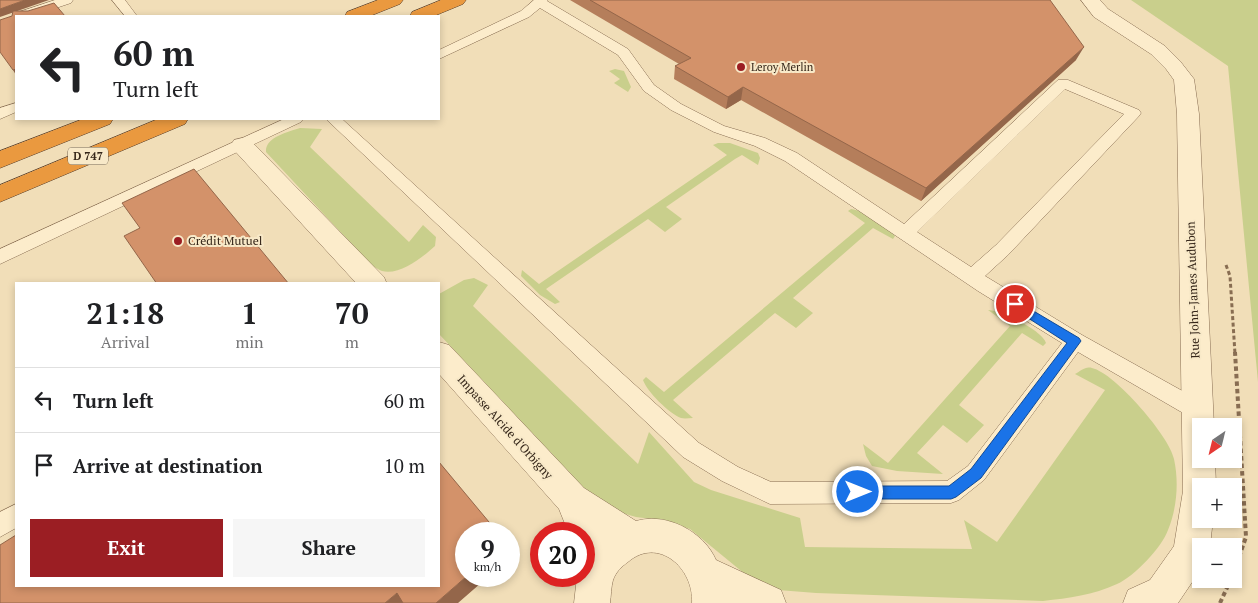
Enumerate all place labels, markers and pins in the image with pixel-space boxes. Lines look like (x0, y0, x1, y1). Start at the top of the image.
place label: Leroy Merlin (751, 60, 814, 74)
marker: Leroy Merlin (735, 61, 747, 73)
place label: Crédit Mutuel (188, 233, 263, 248)
marker: Crédit Mutuel (172, 235, 184, 247)
pin (994, 283, 1036, 325)

